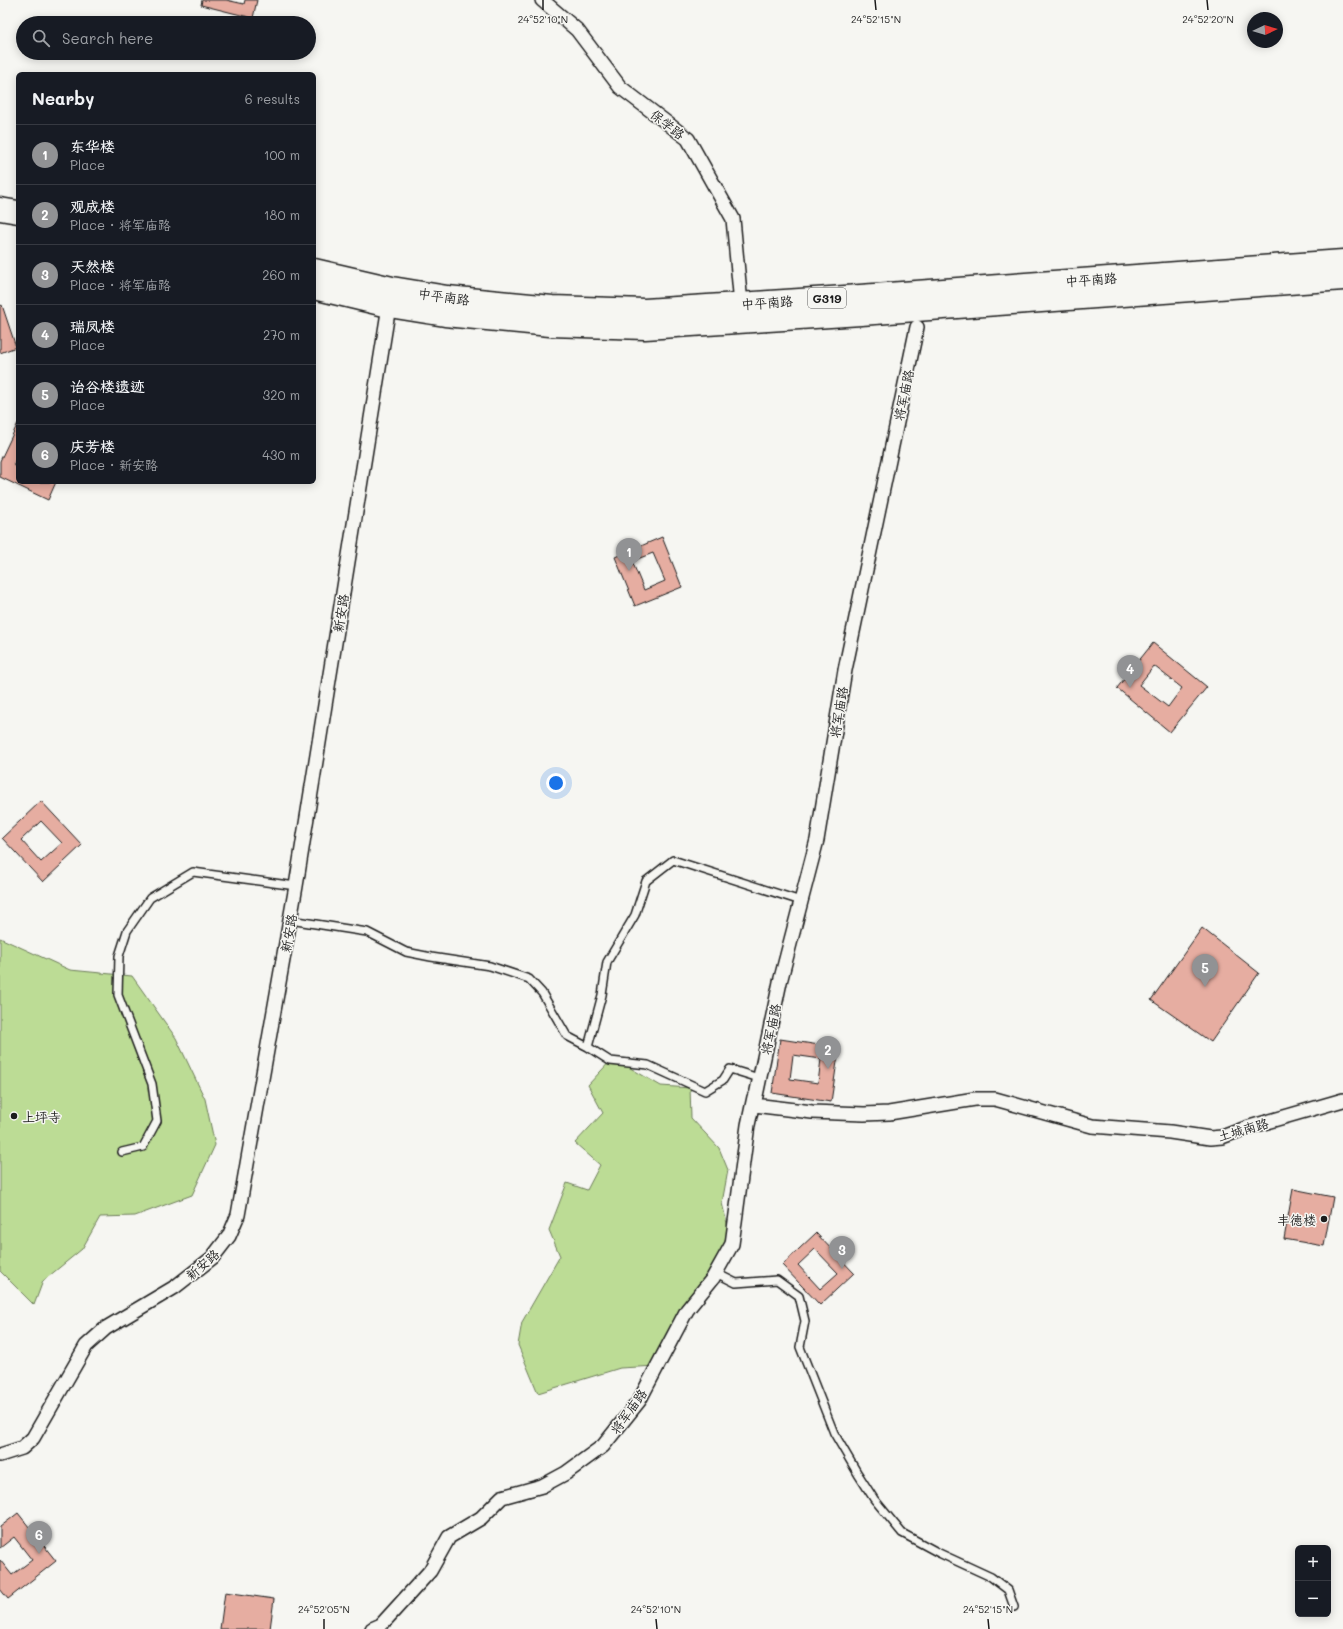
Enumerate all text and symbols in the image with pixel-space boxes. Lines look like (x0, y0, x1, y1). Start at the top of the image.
text: 24°52'10"N (518, 12, 568, 26)
text: 24°52'15"N (851, 12, 901, 26)
text: 24°52'20"N (1182, 12, 1234, 26)
north arrow (1247, 12, 1283, 48)
search box (16, 16, 316, 60)
icon: search (30, 27, 52, 49)
text: Search here (62, 28, 153, 48)
text: Nearby (32, 87, 94, 109)
text: 6 results (245, 90, 300, 107)
street label: 保学路 (647, 105, 689, 143)
text: 东华楼 (70, 136, 115, 156)
text: 1 (42, 146, 48, 163)
text: 100 m (264, 146, 300, 163)
text: Place (70, 156, 105, 173)
text: 观成楼 (70, 196, 115, 216)
text: 2 (41, 206, 49, 223)
text: 180 m (264, 206, 300, 223)
text: Place · 将军庙路 (70, 216, 171, 233)
text: 天然楼 (70, 256, 115, 276)
text: 3 (41, 266, 49, 283)
text: 260 m (262, 266, 300, 283)
street label: 中平南路 (1064, 269, 1118, 289)
text: Place · 将军庙路 (70, 276, 171, 293)
street label: 中平南路 (417, 284, 471, 308)
road number: G319 (808, 288, 846, 308)
street label: 中平南路 (740, 292, 794, 312)
text: 瑞凤楼 (70, 316, 115, 336)
text: 4 (41, 326, 49, 343)
text: 270 m (263, 326, 300, 343)
text: Place (70, 336, 105, 353)
street label: 将军庙路 (889, 368, 917, 422)
text: 诒谷楼遗迹 (70, 376, 145, 396)
text: 5 (41, 386, 49, 403)
text: 320 m (263, 386, 300, 403)
text: Place (70, 396, 105, 413)
text: 庆芳楼 (70, 436, 115, 456)
text: 6 (41, 446, 49, 463)
text: 430 m (262, 446, 300, 463)
text: Place · 新安路 (70, 456, 158, 473)
pin: 1 (616, 538, 642, 571)
street label: 新安路 (329, 592, 351, 634)
pin: 4 (1117, 655, 1143, 688)
street label: 将军庙路 (826, 685, 850, 739)
your location (546, 773, 566, 793)
street label: 新安路 (276, 912, 300, 954)
pin: 5 (1192, 954, 1218, 987)
street label: 将军庙路 (756, 1002, 784, 1056)
pin: 2 (815, 1036, 841, 1069)
place label: 上坪寺 (22, 1108, 61, 1125)
marker: 上坪寺 (9, 1111, 19, 1121)
street label: 土城南路 (1216, 1114, 1270, 1144)
place label: 丰德楼 (1277, 1211, 1316, 1228)
marker: 丰德楼 (1319, 1214, 1329, 1224)
pin: 3 (829, 1236, 855, 1269)
street label: 新安路 (182, 1245, 222, 1283)
street label: 将军庙路 (606, 1385, 650, 1437)
pin: 6 (26, 1521, 52, 1554)
map controls (1295, 1545, 1331, 1617)
button: + (1295, 1545, 1331, 1581)
button: − (1295, 1581, 1331, 1617)
text: 24°52'05"N (298, 1602, 350, 1616)
text: 24°52'10"N (631, 1602, 681, 1616)
text: 24°52'15"N (963, 1602, 1013, 1616)

